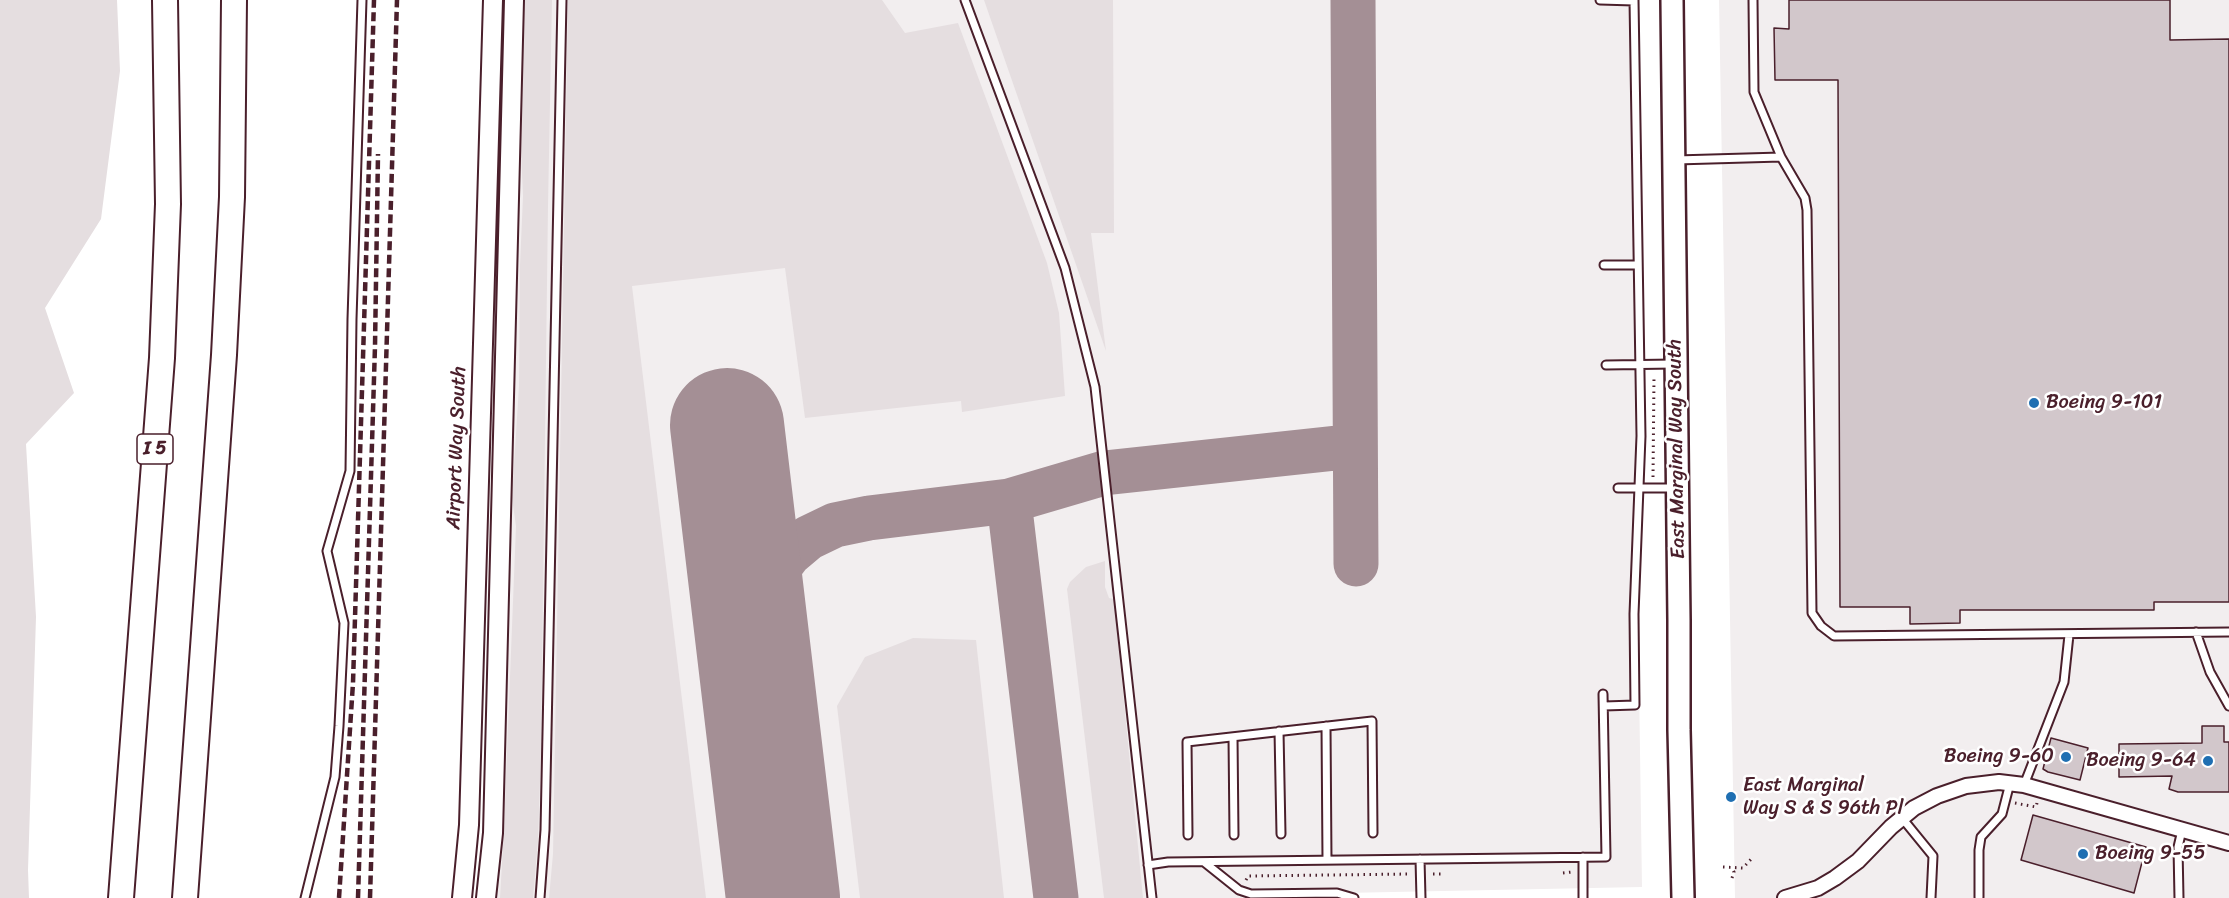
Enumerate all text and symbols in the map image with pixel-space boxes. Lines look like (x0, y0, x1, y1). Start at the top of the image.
street label: East Marginal Way South (1663, 339, 1691, 559)
street label: Airport Way South (442, 366, 472, 530)
place label: Boeing 9-101 (2046, 391, 2162, 415)
marker: Boeing 9-101 (2027, 396, 2041, 410)
road number: I 5 (137, 434, 173, 464)
place label: Boeing 9-60 (1944, 745, 2054, 769)
place label: Boeing 9-64 (2086, 749, 2196, 773)
marker: Boeing 9-60 (2059, 750, 2073, 764)
marker: Boeing 9-64 (2201, 754, 2215, 768)
place label: East Marginal Way S & S 96th Pl (1743, 774, 1903, 821)
marker: East Marginal Way S & S 96th Pl (1724, 790, 1738, 804)
place label: Boeing 9-55 (2095, 842, 2206, 866)
marker: Boeing 9-55 (2076, 847, 2090, 861)

